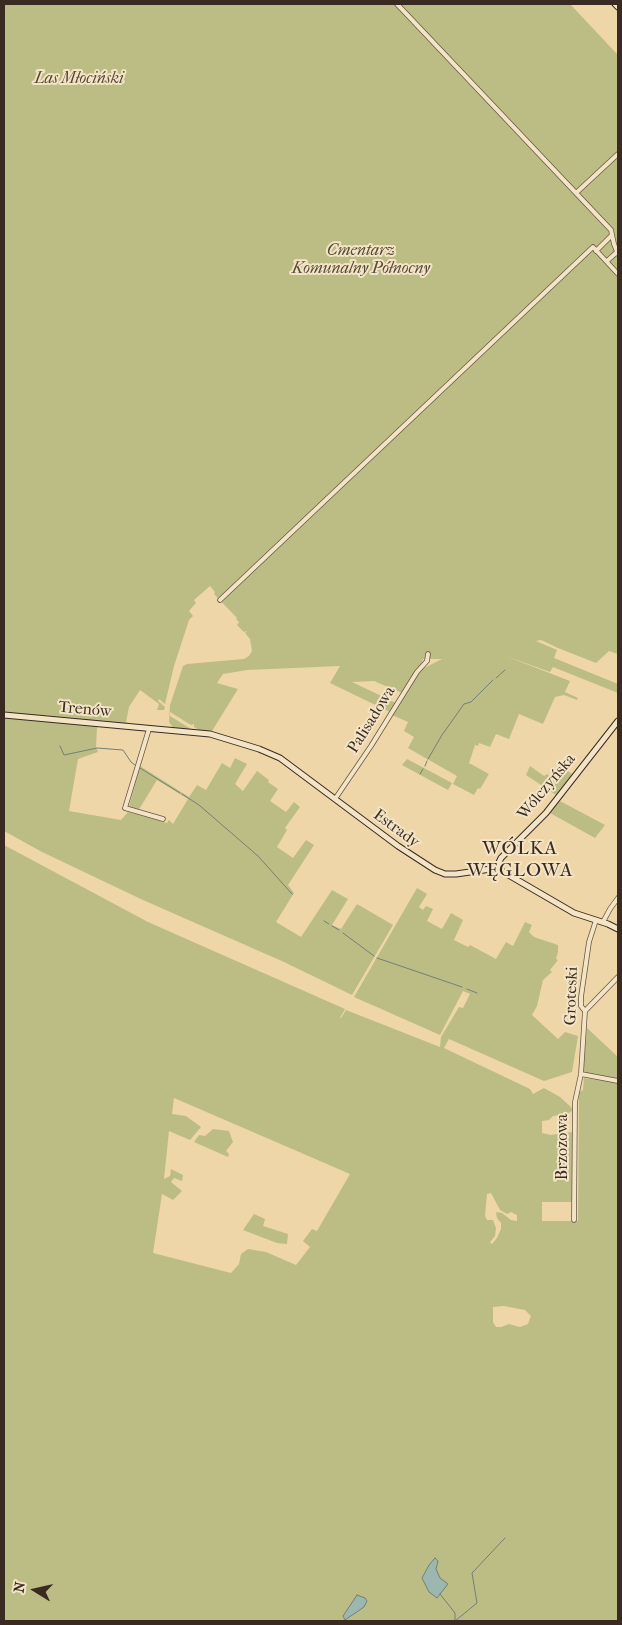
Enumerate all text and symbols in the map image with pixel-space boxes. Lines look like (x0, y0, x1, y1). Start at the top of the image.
park label: Las Młociński (34, 69, 124, 89)
park label: Cmentarz Komunalny Północny (292, 241, 430, 279)
street label: Palisadowa (344, 683, 400, 757)
street label: Trenów (58, 698, 112, 722)
street label: Wólczyńska (514, 750, 580, 824)
street label: Estrady (369, 806, 423, 852)
district label: WÓLKA WĘGLOWA (466, 838, 574, 882)
street label: Groteski (561, 966, 583, 1026)
street label: Brzozowa (553, 1114, 573, 1180)
north arrow (10, 1565, 60, 1615)
text: N (10, 1581, 29, 1594)

